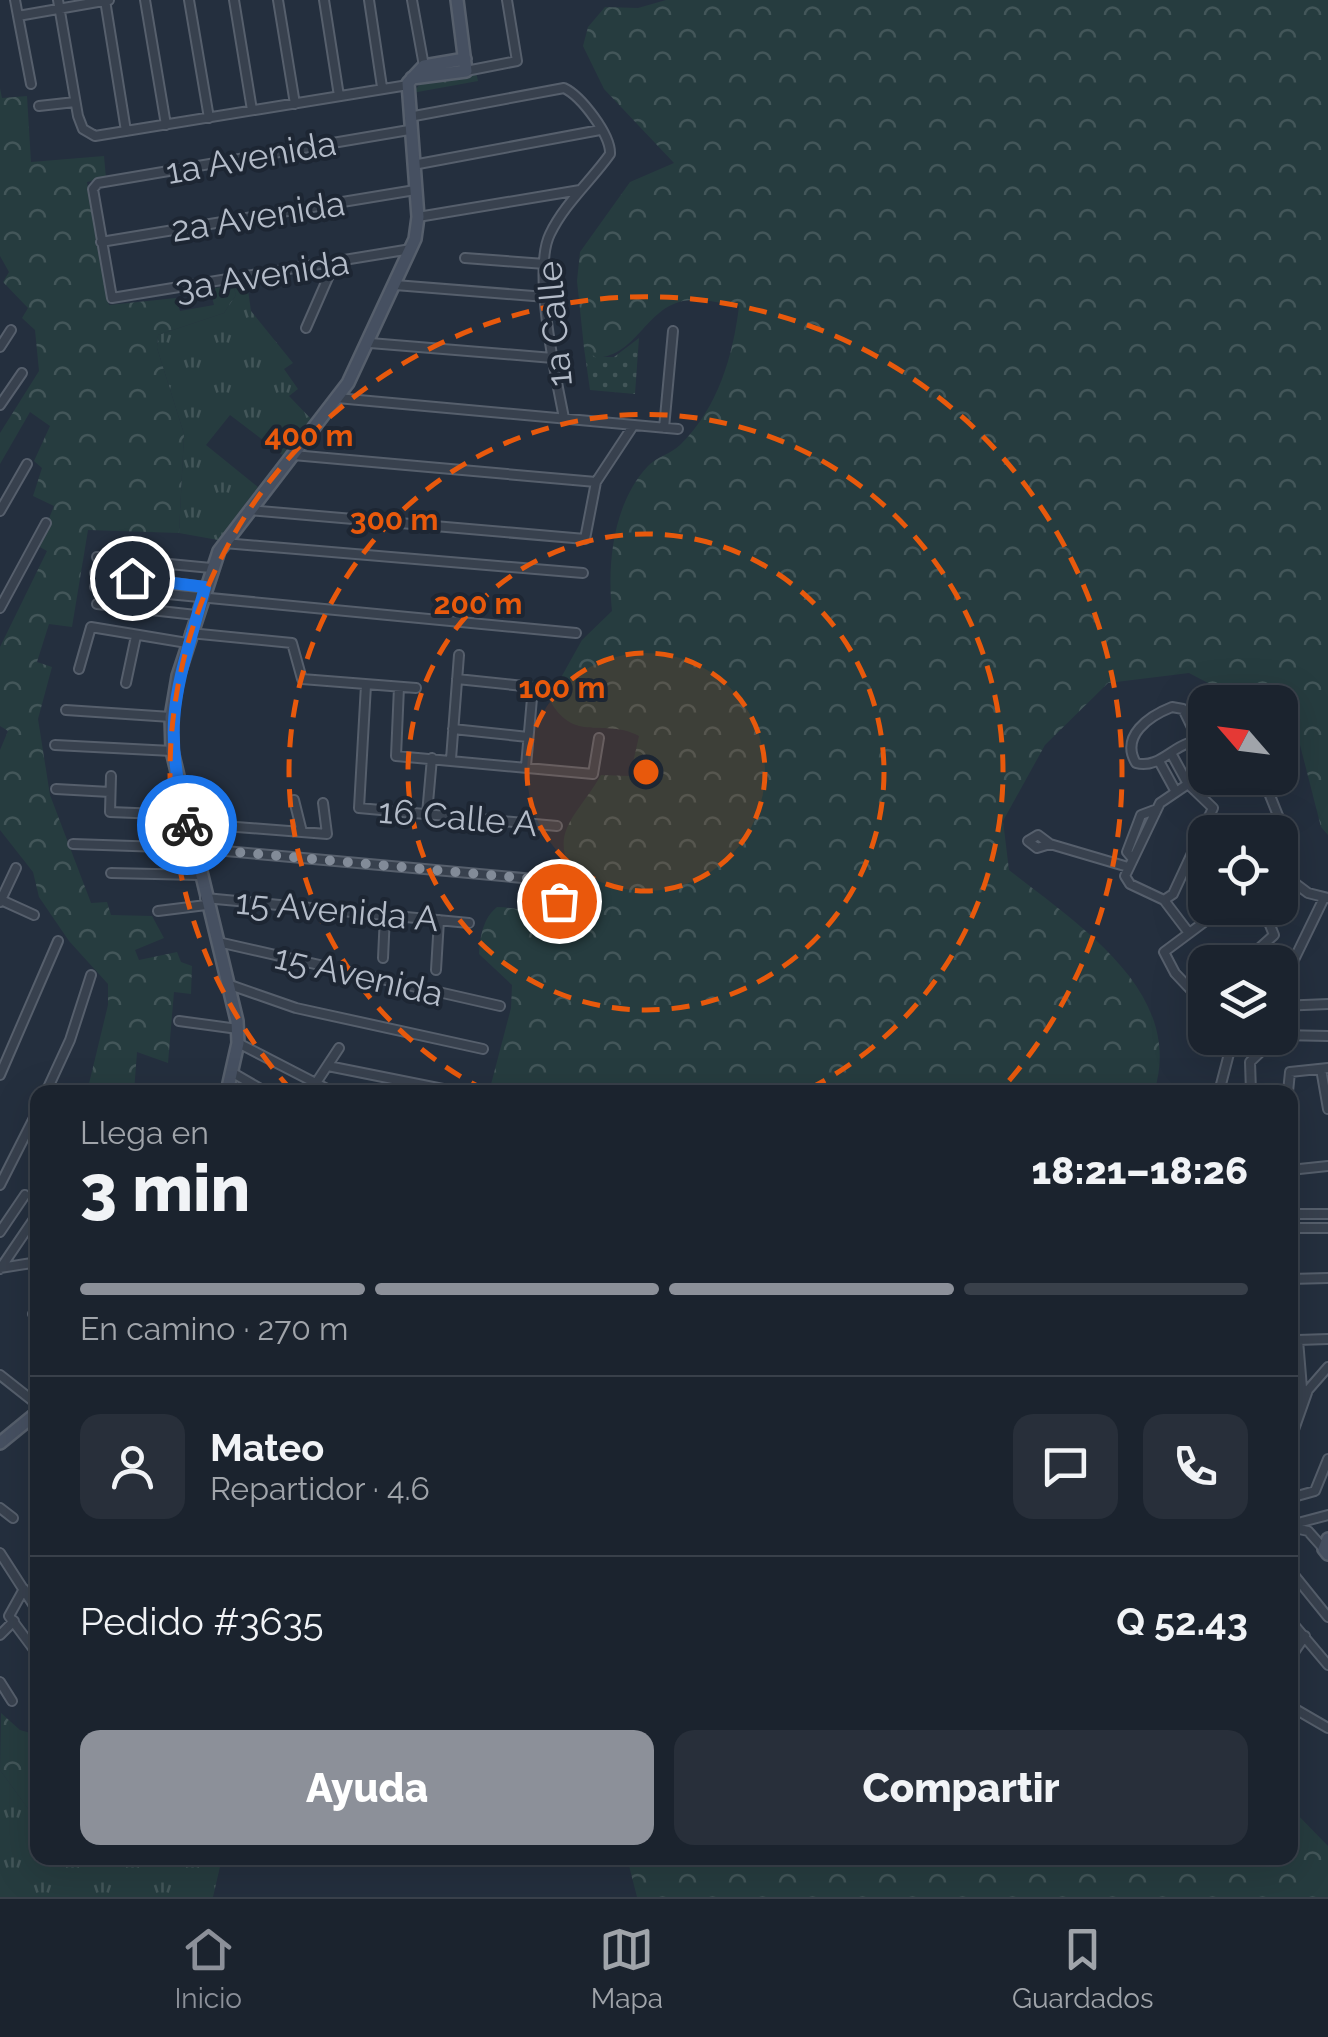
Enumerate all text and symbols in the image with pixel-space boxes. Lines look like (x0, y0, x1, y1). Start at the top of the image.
street label: 1a Avenida (163, 122, 339, 192)
street label: 2a Avenida (168, 182, 348, 250)
street label: 3a Avenida (172, 241, 352, 309)
street label: 1a Calle (528, 260, 580, 388)
text: 400 m (264, 418, 354, 453)
text: 300 m (350, 502, 438, 537)
pin (90, 536, 175, 621)
icon: home (105, 551, 160, 606)
text: 200 m (434, 586, 522, 621)
text: 100 m (519, 670, 605, 705)
north arrow (1188, 685, 1298, 795)
map controls (1188, 685, 1298, 1055)
centre of rings (628, 754, 664, 790)
courier (137, 775, 237, 875)
street label: 16 Calle A (377, 790, 539, 844)
icon: bike (160, 798, 215, 853)
button: locate (1188, 815, 1298, 925)
pin (517, 859, 602, 944)
icon: bag (532, 874, 587, 929)
street label: 15 Avenida A (234, 881, 440, 939)
street label: 15 Avenida (271, 936, 447, 1014)
button: layers (1188, 945, 1298, 1055)
text: Llega en (80, 1114, 209, 1151)
text: 18:21–18:26 (1032, 1148, 1248, 1193)
text: 3 min (80, 1150, 250, 1226)
text: En camino · 270 m (80, 1310, 348, 1347)
button: person (80, 1414, 185, 1519)
button: chat (1013, 1414, 1118, 1519)
button: phone (1143, 1414, 1248, 1519)
text: Mateo (210, 1425, 324, 1470)
text: Repartidor · 4.6 (210, 1470, 430, 1507)
text: Pedido #3635 (80, 1599, 323, 1644)
text: Q 52.43 (1116, 1599, 1248, 1644)
button: Ayuda (80, 1730, 654, 1845)
button: Compartir (674, 1730, 1248, 1845)
tab: Inicio (174, 1922, 242, 2015)
tab: Mapa (591, 1922, 663, 2015)
tab: Guardados (1012, 1922, 1154, 2015)

